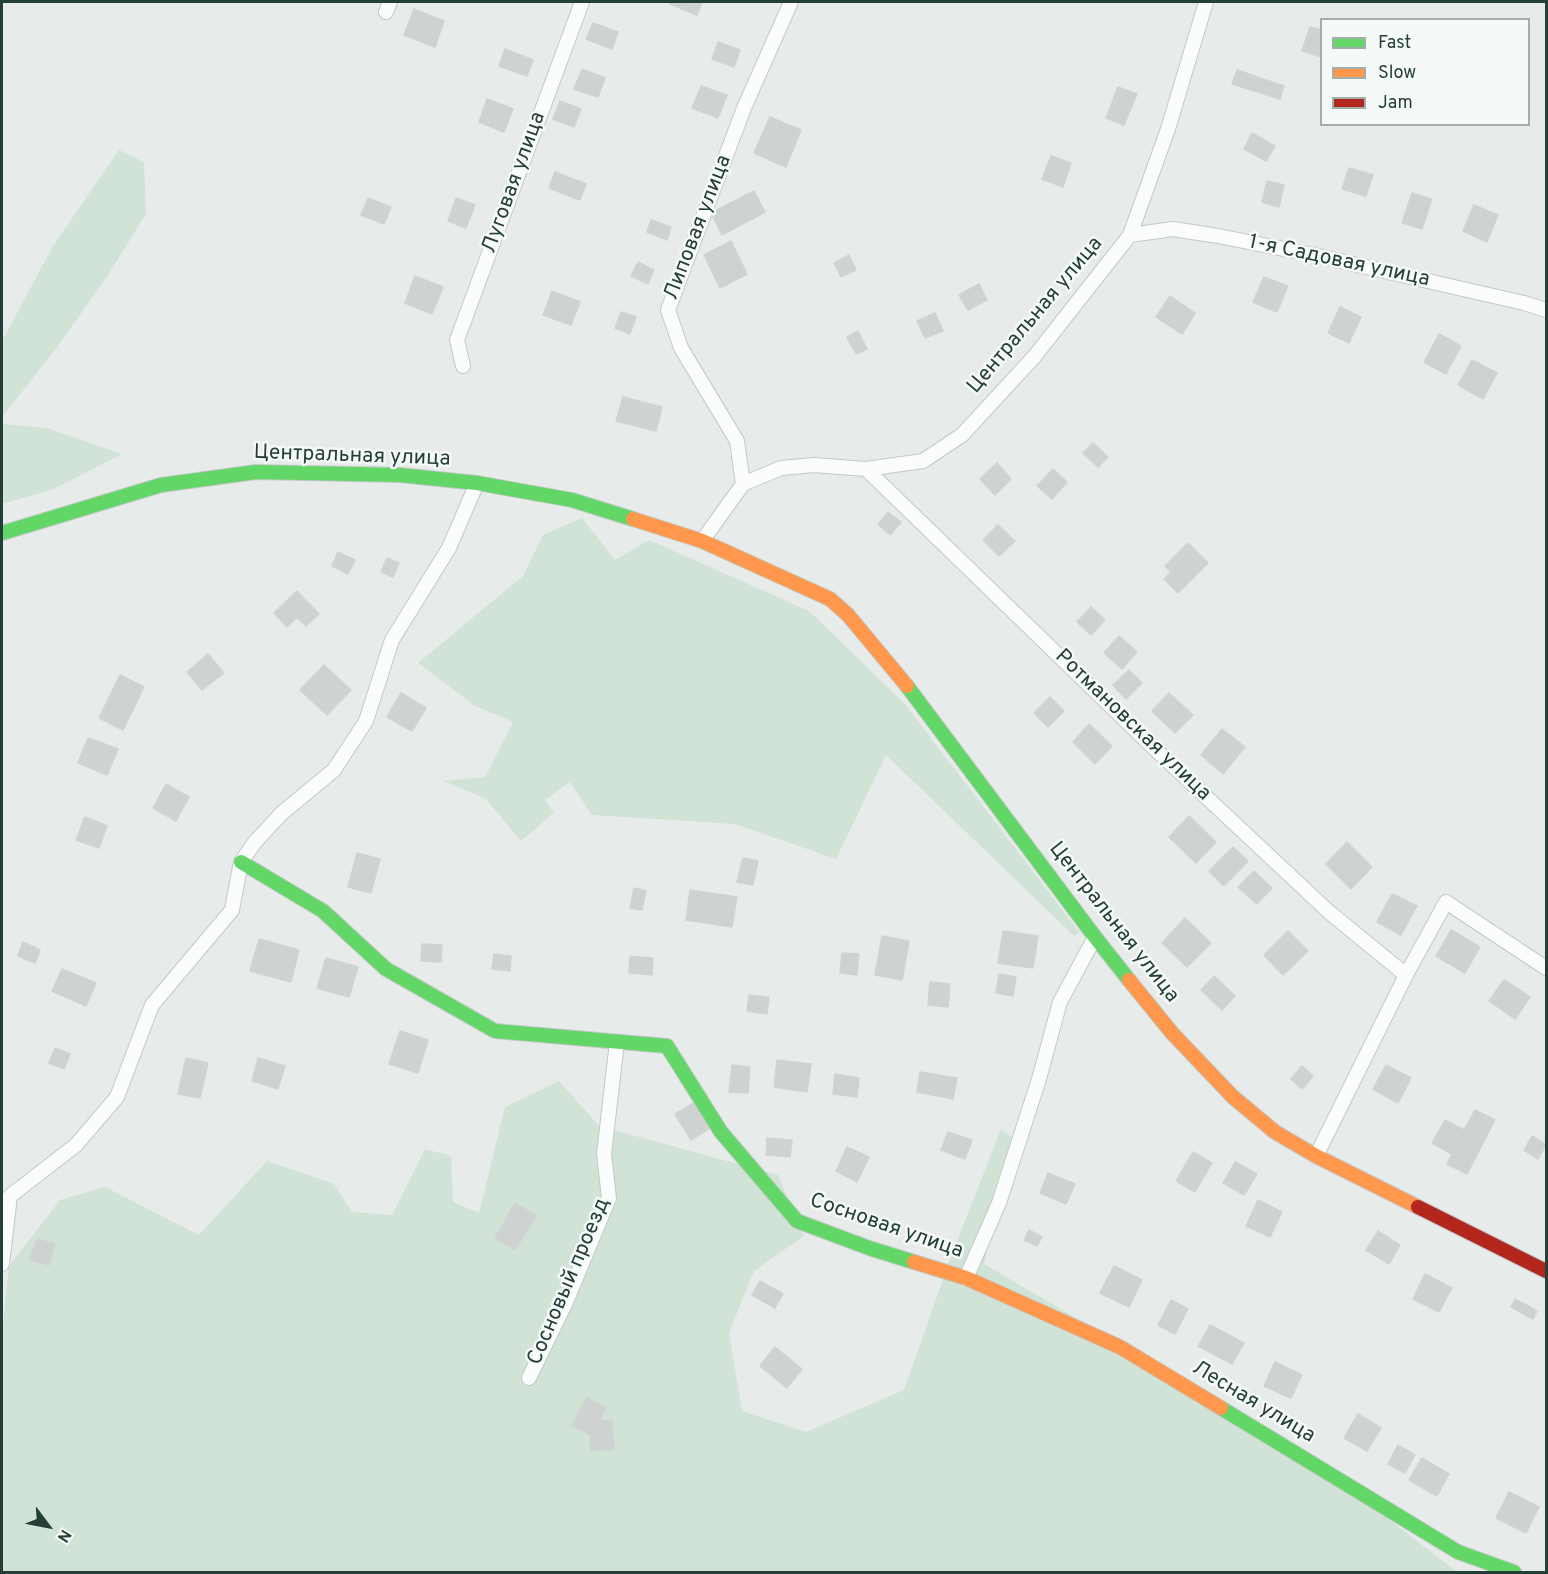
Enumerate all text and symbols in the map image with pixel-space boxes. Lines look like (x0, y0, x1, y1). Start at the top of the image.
legend (1320, 18, 1530, 126)
text: Fast (1378, 32, 1411, 55)
text: Slow (1378, 62, 1416, 85)
text: Jam (1378, 92, 1413, 115)
street label: Луговая улица (478, 109, 552, 257)
street label: Липовая улица (660, 152, 738, 304)
street label: 1-я Садовая улица (1246, 231, 1432, 293)
street label: Центральная улица (963, 232, 1109, 400)
street label: Центральная улица (253, 441, 451, 473)
street label: Ротмановская улица (1049, 645, 1215, 807)
street label: Центральная улица (1042, 838, 1184, 1008)
street label: Сосновая улица (806, 1189, 966, 1265)
street label: Сосновый проезд (523, 1195, 617, 1369)
street label: Лесная улица (1187, 1356, 1319, 1450)
north arrow (18, 1496, 78, 1556)
text: N (52, 1525, 75, 1546)

